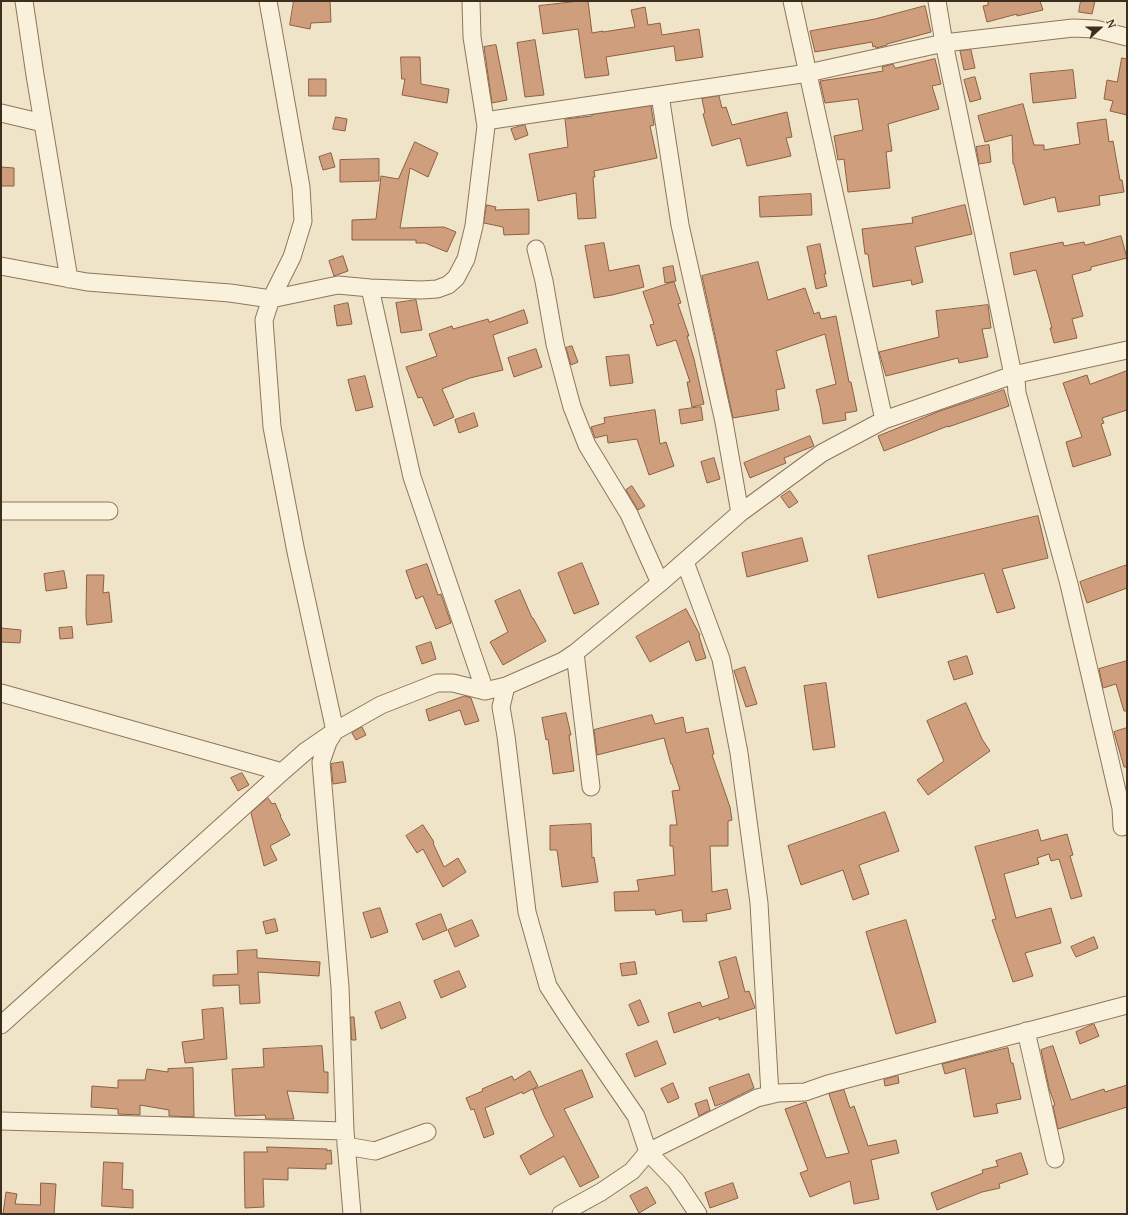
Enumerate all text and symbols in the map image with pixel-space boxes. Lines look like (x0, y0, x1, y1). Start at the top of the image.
north arrow (1080, 8, 1120, 48)
text: N (1103, 17, 1119, 30)

